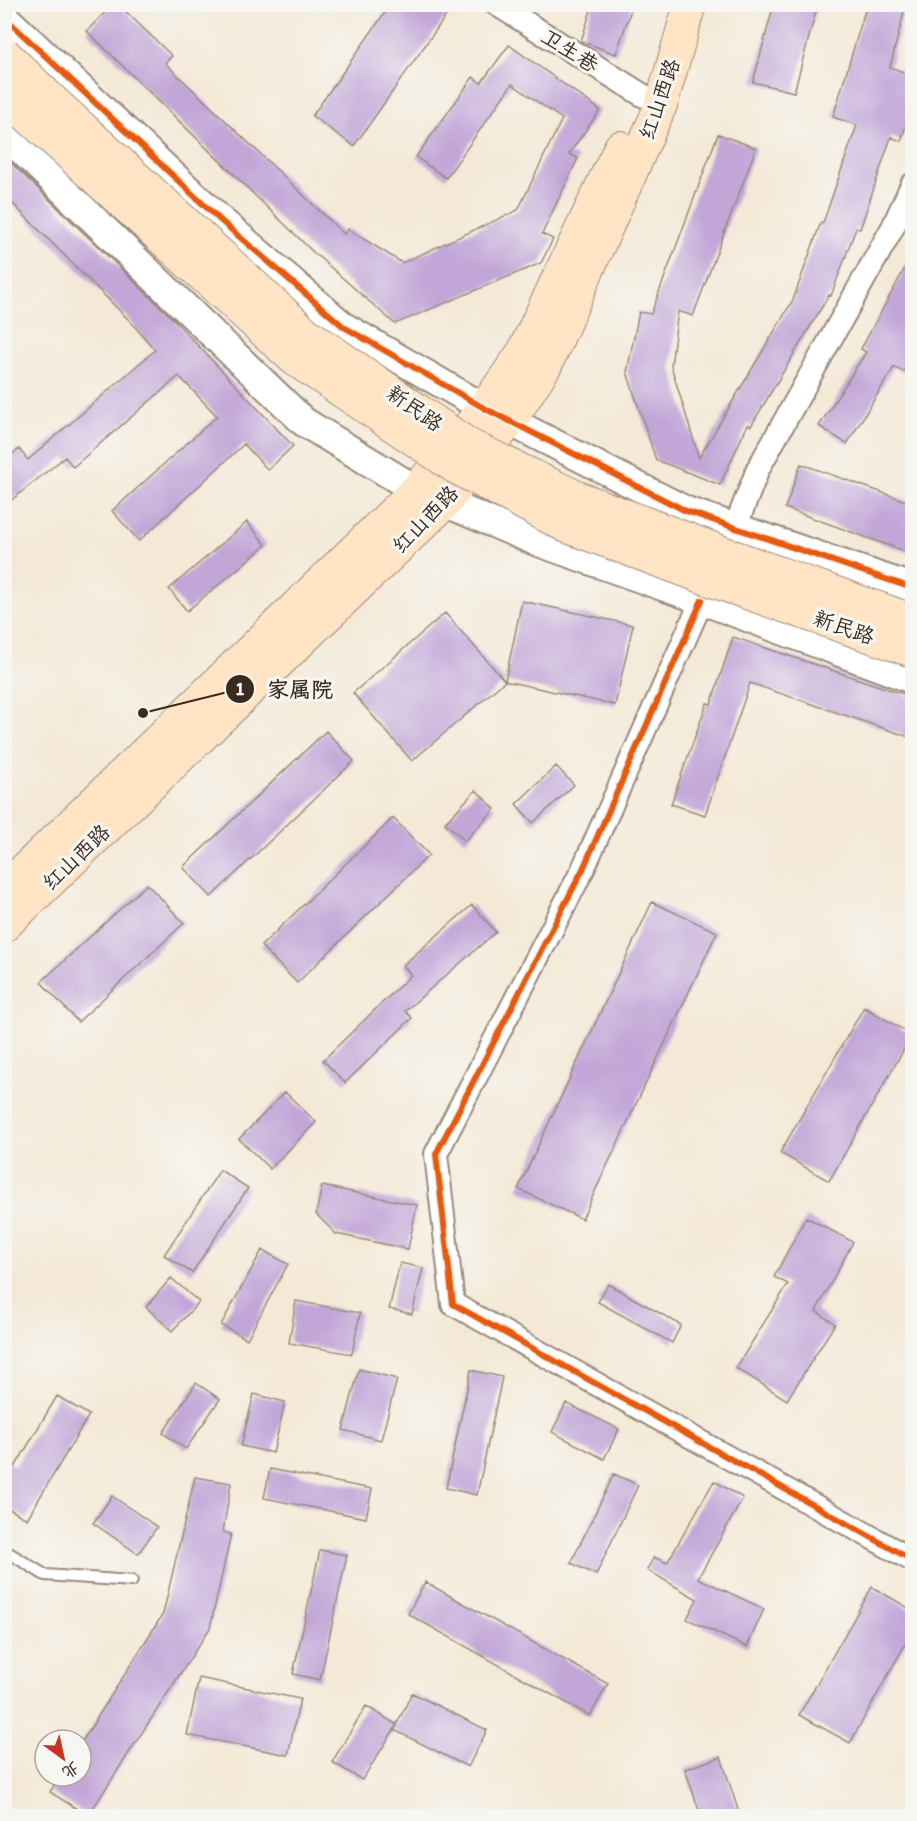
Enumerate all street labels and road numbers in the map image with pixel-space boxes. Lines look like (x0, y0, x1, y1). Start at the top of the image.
street label: 卫生巷 (537, 23, 603, 77)
street label: 红山西路 (634, 55, 684, 143)
street label: 新民路 (382, 380, 448, 436)
street label: 红山西路 (387, 480, 463, 558)
street label: 新民路 (810, 605, 878, 649)
street label: 红山西路 (37, 819, 115, 895)

